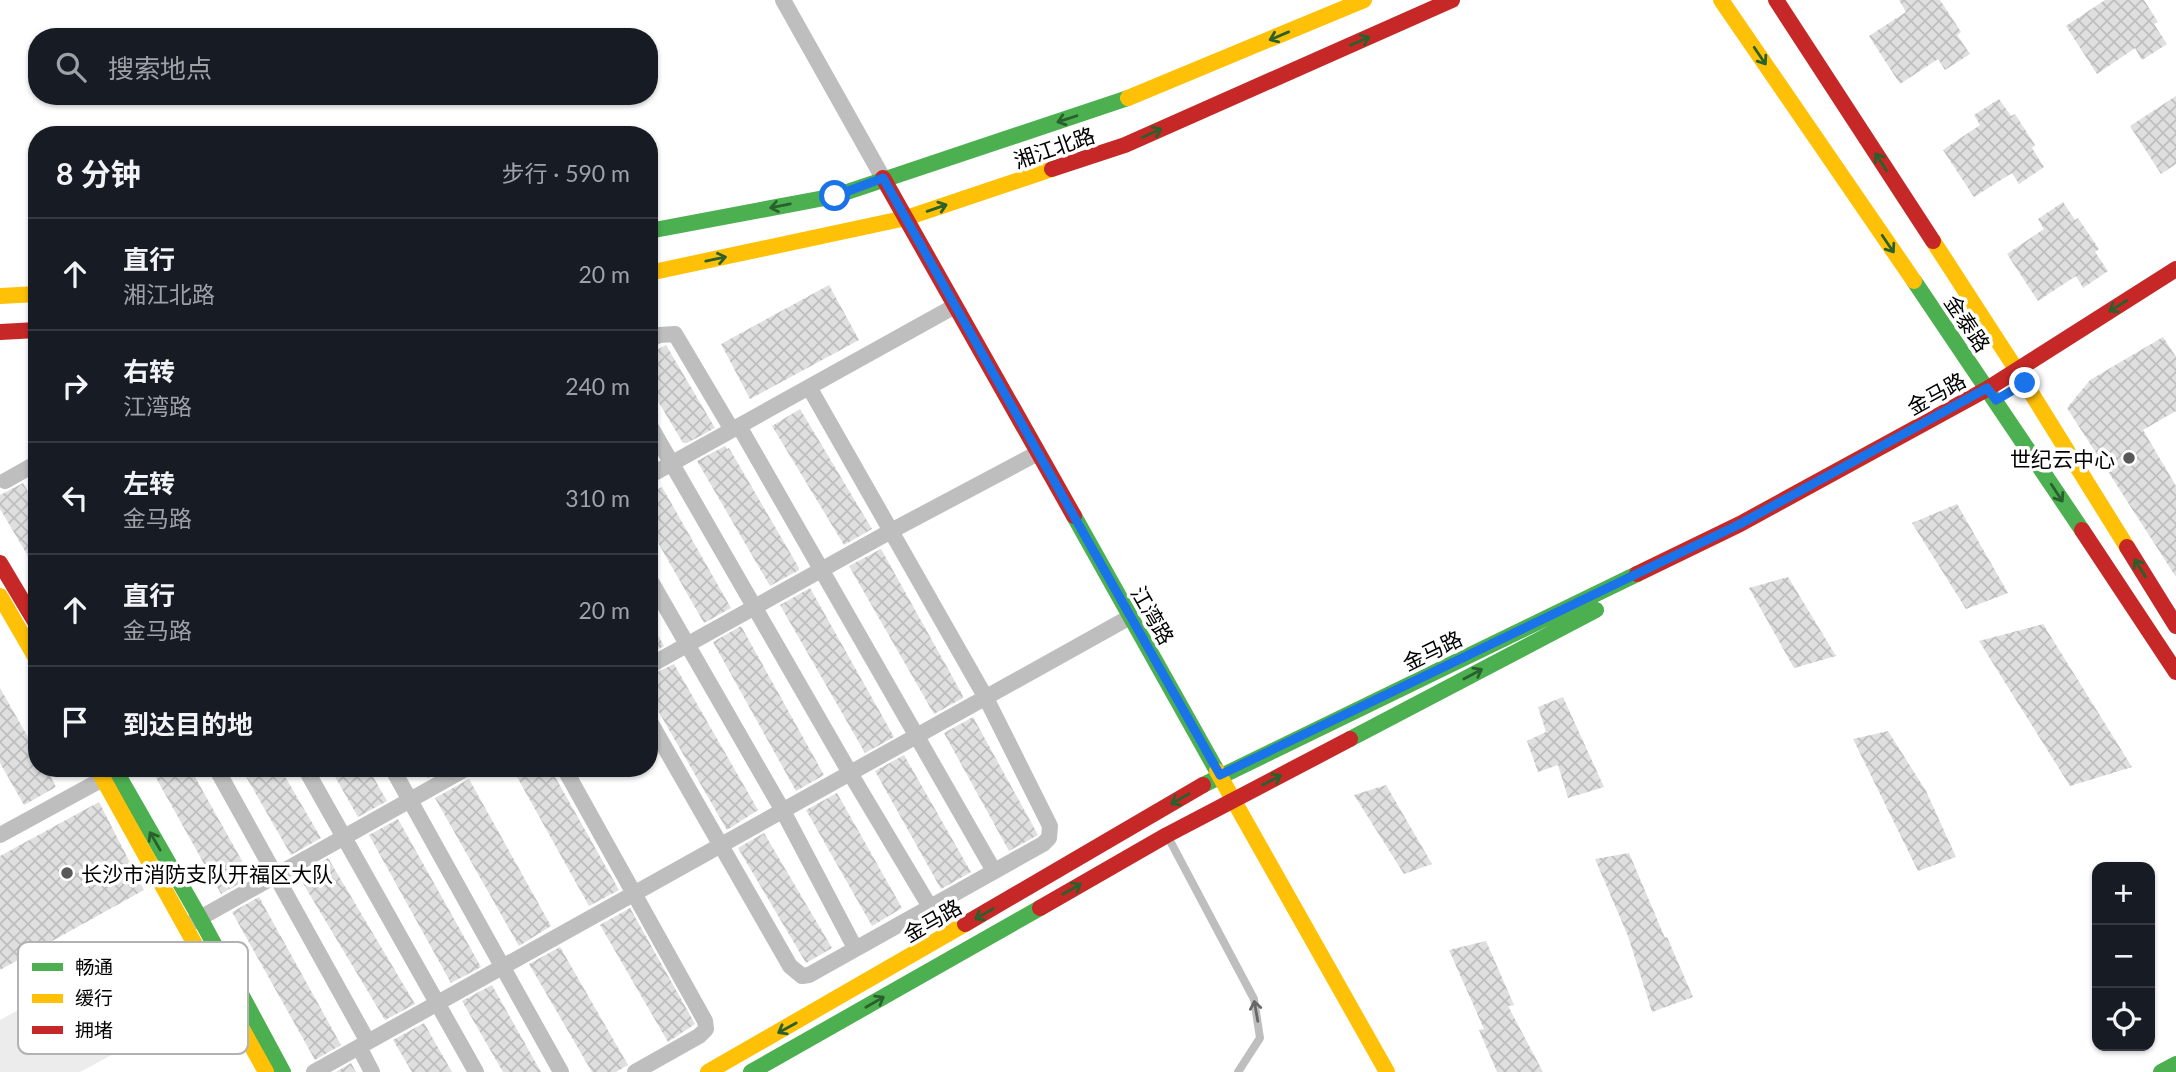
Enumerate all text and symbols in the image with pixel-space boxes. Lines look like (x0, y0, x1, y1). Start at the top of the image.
search box (28, 28, 658, 105)
one-way arrow (1269, 30, 1290, 43)
one-way arrow (1349, 34, 1370, 47)
one-way arrow (1752, 46, 1767, 65)
icon: search (52, 48, 90, 86)
text: 搜索地点 (108, 52, 212, 84)
one-way arrow (1056, 113, 1078, 126)
street label: 湘江北路 (1010, 122, 1098, 172)
one-way arrow (1141, 126, 1162, 139)
one-way arrow (1874, 152, 1888, 172)
text: 8 分钟 (56, 155, 141, 191)
text: 步行 · 590 m (501, 159, 630, 187)
route start (819, 180, 850, 211)
one-way arrow (769, 200, 792, 213)
one-way arrow (926, 201, 948, 213)
one-way arrow (1881, 234, 1895, 253)
text: 直行 (123, 243, 175, 275)
one-way arrow (704, 252, 727, 266)
icon: ahead (56, 255, 94, 293)
text: 20 m (579, 260, 630, 288)
text: 湘江北路 (123, 280, 215, 308)
street label: 金泰路 (1940, 290, 1996, 356)
one-way arrow (2109, 299, 2129, 313)
text: 右转 (123, 355, 175, 387)
icon: right (56, 367, 94, 405)
street label: 金马路 (1902, 367, 1970, 419)
route end (2009, 367, 2040, 398)
text: 240 m (565, 372, 630, 400)
text: 江湾路 (123, 392, 192, 420)
place label: 世纪云中心 (2010, 446, 2115, 471)
marker: 世纪云中心 (2121, 450, 2137, 466)
text: 左转 (123, 467, 175, 499)
icon: left (56, 479, 94, 517)
one-way arrow (2050, 483, 2065, 502)
text: 310 m (565, 484, 630, 512)
text: 金马路 (123, 504, 192, 532)
one-way arrow (2132, 559, 2146, 579)
text: 直行 (123, 579, 175, 611)
street label: 江湾路 (1126, 581, 1180, 649)
icon: ahead (56, 591, 94, 629)
text: 20 m (579, 596, 630, 624)
text: 金马路 (123, 616, 192, 644)
street label: 金马路 (1398, 625, 1466, 675)
one-way arrow (1462, 667, 1483, 681)
icon: arrive (56, 703, 94, 741)
text: 到达目的地 (123, 708, 253, 740)
one-way arrow (1261, 773, 1282, 786)
one-way arrow (1171, 792, 1191, 806)
one-way arrow (148, 831, 161, 852)
place label: 长沙市消防支队开福区大队 (81, 861, 333, 886)
map controls (2092, 862, 2155, 1051)
button: + (2092, 862, 2155, 925)
marker: 长沙市消防支队开福区大队 (59, 865, 75, 881)
one-way arrow (1062, 882, 1082, 896)
street label: 金马路 (898, 893, 966, 947)
one-way arrow (974, 907, 994, 921)
button: − (2092, 925, 2155, 988)
legend (18, 942, 248, 1054)
text: 畅通 (75, 955, 113, 978)
text: 缓行 (75, 986, 113, 1009)
button: locate (2092, 988, 2155, 1051)
one-way arrow (864, 995, 884, 1009)
one-way arrow (1249, 1000, 1262, 1023)
text: 拥堵 (75, 1018, 113, 1041)
one-way arrow (778, 1021, 798, 1035)

